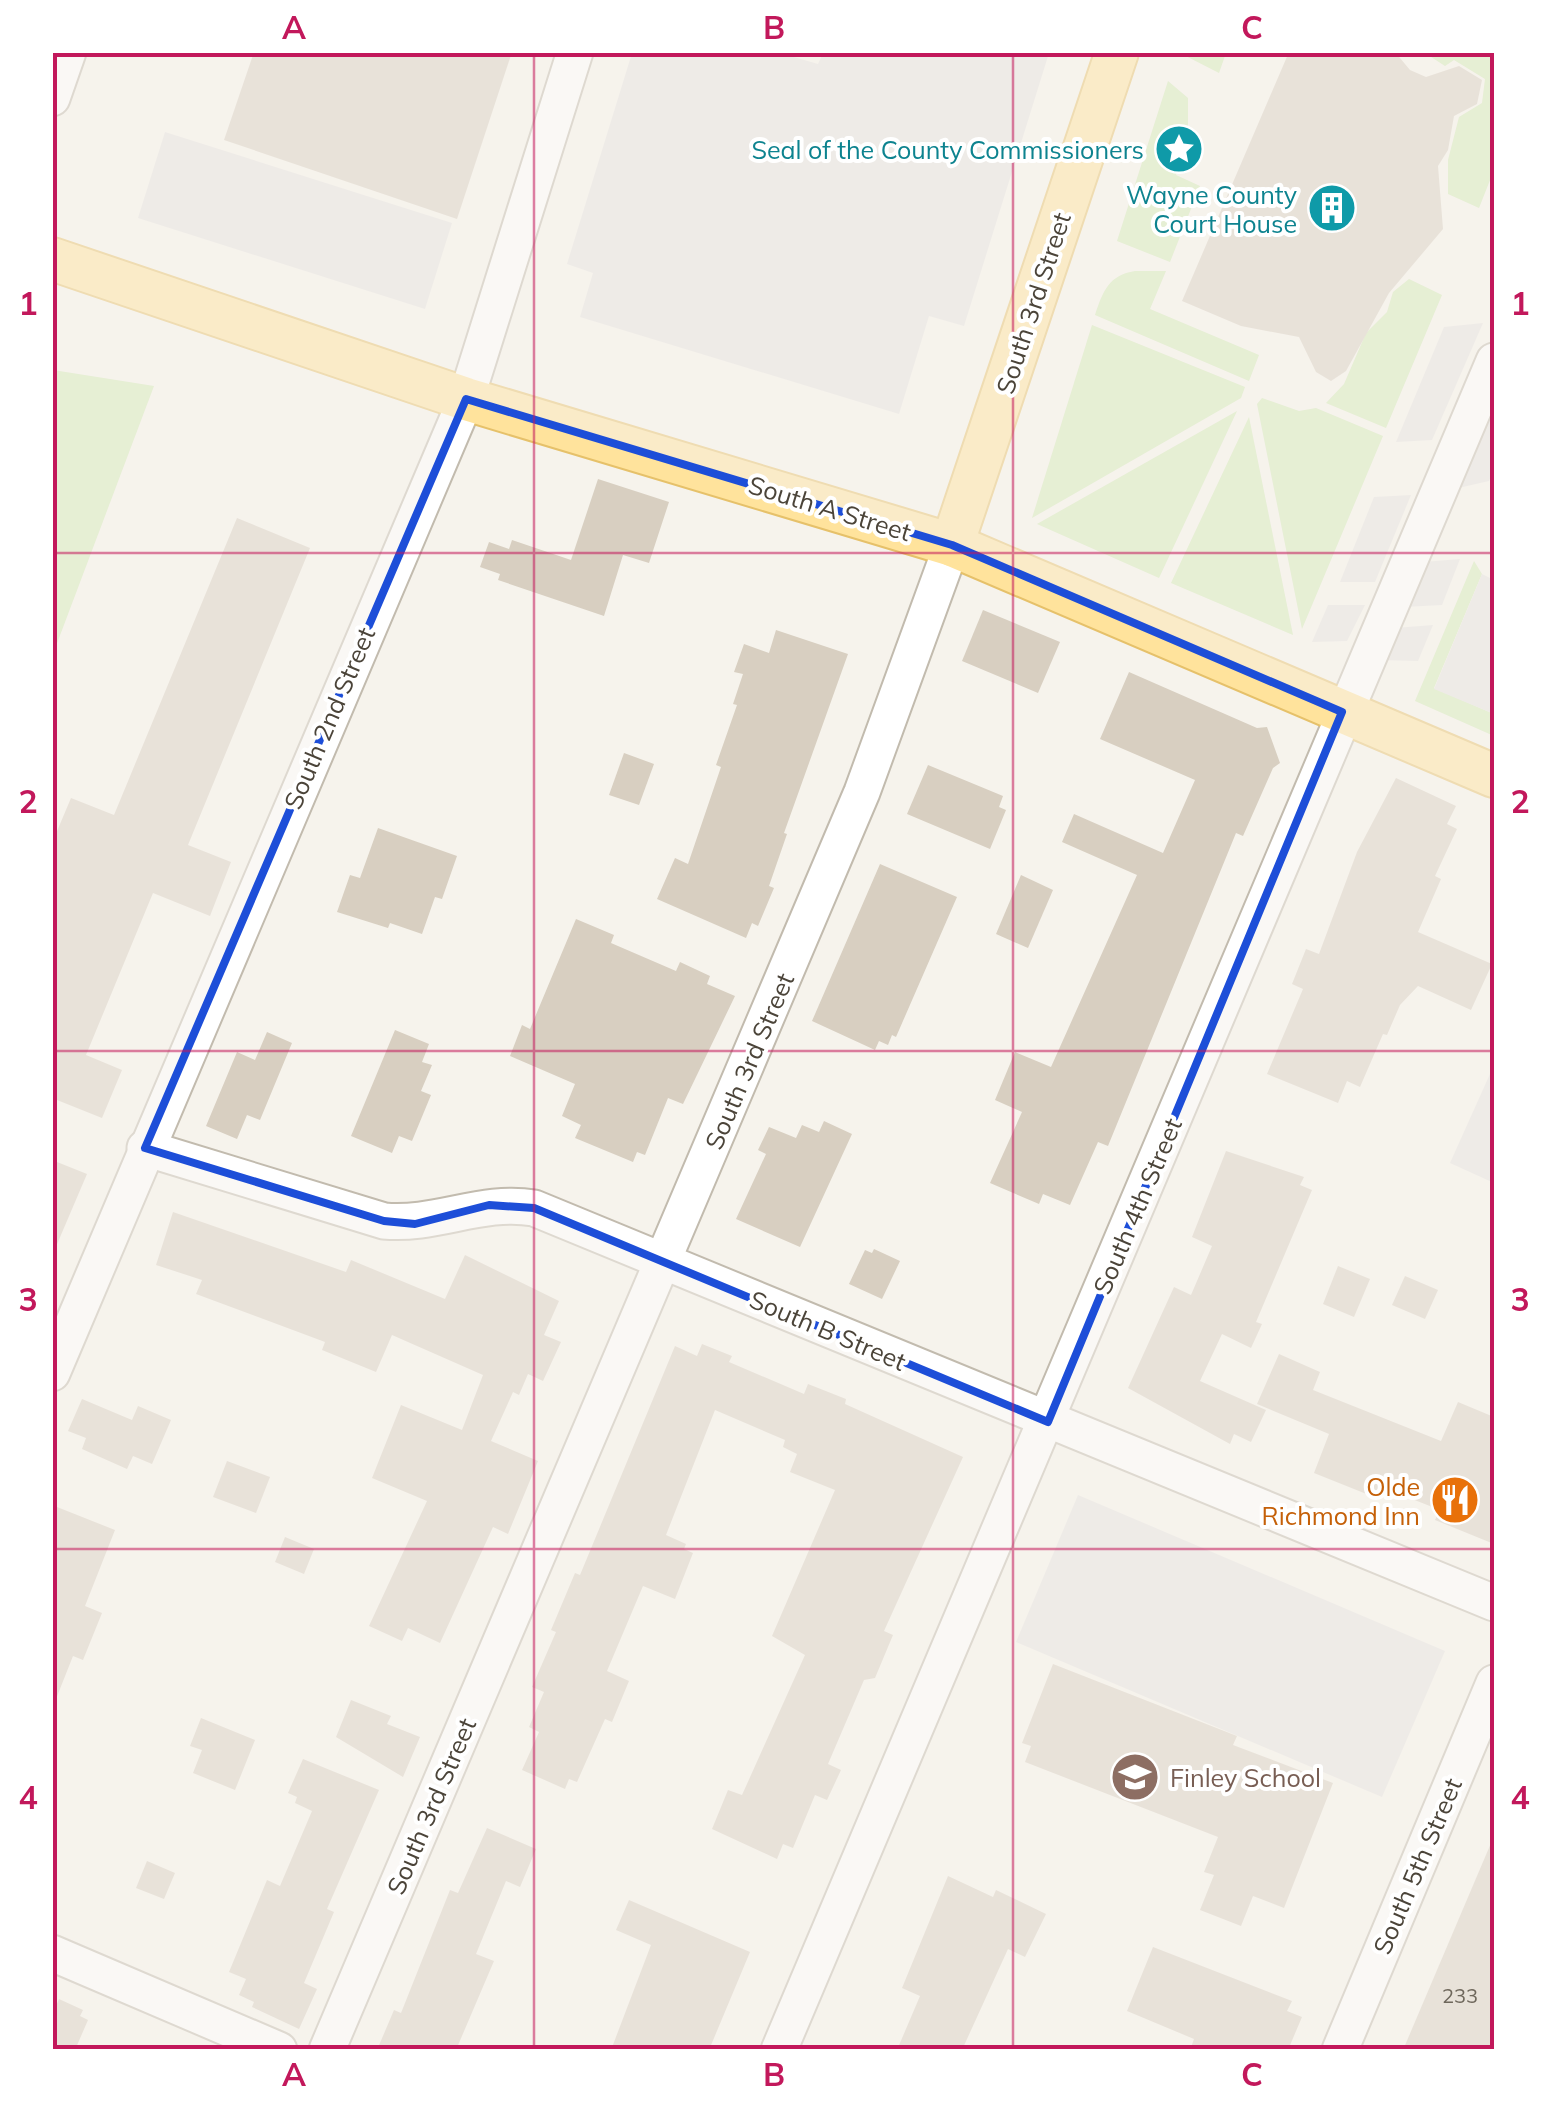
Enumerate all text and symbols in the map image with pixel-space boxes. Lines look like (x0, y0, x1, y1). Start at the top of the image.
text: A (282, 7, 306, 47)
text: B (763, 7, 785, 47)
text: C (1241, 7, 1263, 47)
place icon: Seal of the County Commissioners (1153, 123, 1205, 175)
place label: Seal of the County Commissioners (751, 134, 1144, 165)
place label: Wayne County Court House (1126, 179, 1297, 239)
building icon: Wayne County Court House (1306, 182, 1358, 234)
street label: South 3rd Street (989, 208, 1077, 398)
text: 1 (18, 283, 38, 323)
text: 1 (1510, 283, 1530, 323)
street label: South A Street (745, 469, 915, 547)
street label: South 2nd Street (277, 622, 381, 814)
text: 2 (18, 781, 38, 821)
text: 2 (1510, 781, 1530, 821)
street label: South 3rd Street (698, 968, 800, 1154)
street label: South 4th Street (1086, 1113, 1188, 1299)
text: 3 (18, 1279, 38, 1319)
text: 3 (1510, 1279, 1530, 1319)
street label: South B Street (745, 1283, 911, 1377)
place label: Olde Richmond Inn (1262, 1471, 1420, 1531)
restaurant icon: Olde Richmond Inn (1429, 1474, 1481, 1526)
street label: South 3rd Street (380, 1713, 482, 1899)
school or university icon: Finley School (1109, 1751, 1161, 1803)
place label: Finley School (1170, 1762, 1321, 1793)
street label: South 5th Street (1366, 1773, 1468, 1959)
text: 4 (18, 1777, 38, 1817)
text: 4 (1510, 1777, 1530, 1817)
house number: 233 (1442, 1983, 1478, 2008)
text: A (282, 2054, 306, 2094)
text: B (763, 2054, 785, 2094)
text: C (1241, 2054, 1263, 2094)

